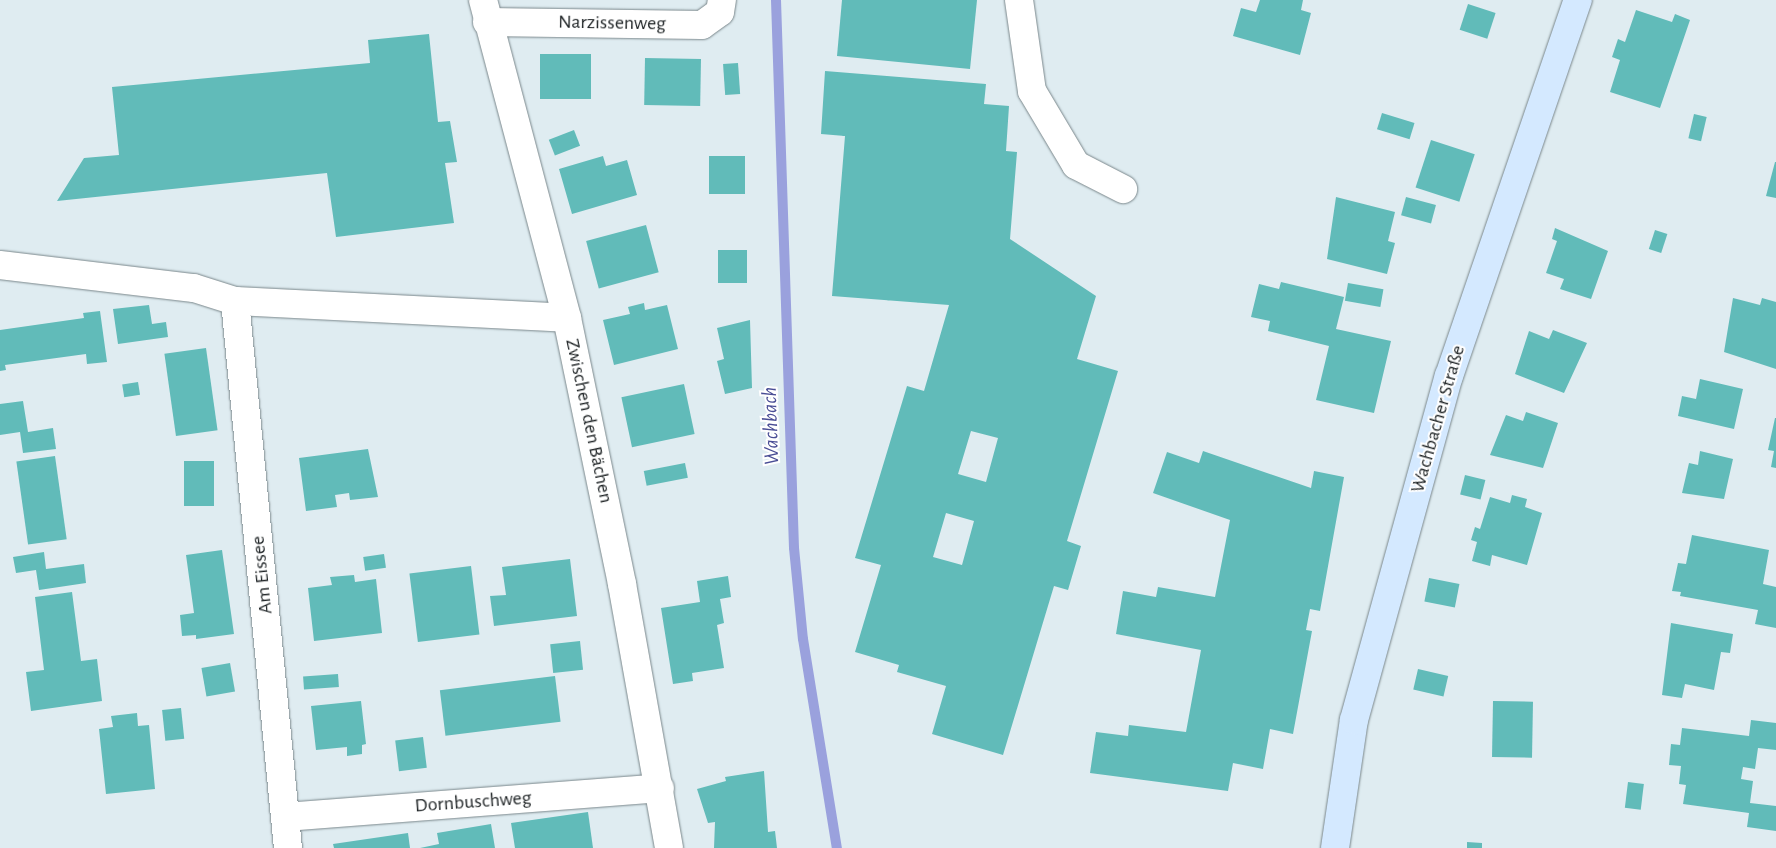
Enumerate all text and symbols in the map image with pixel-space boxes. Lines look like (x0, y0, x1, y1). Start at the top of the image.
street label: Narzissenweg (558, 10, 666, 36)
street label: Zwischen den Bächen (560, 337, 618, 505)
street label: Wachbacher Straße (1405, 342, 1471, 496)
water label: Wachbach (757, 386, 785, 466)
street label: Am Eissee (246, 535, 278, 615)
street label: Dornbuschweg (414, 786, 532, 818)

